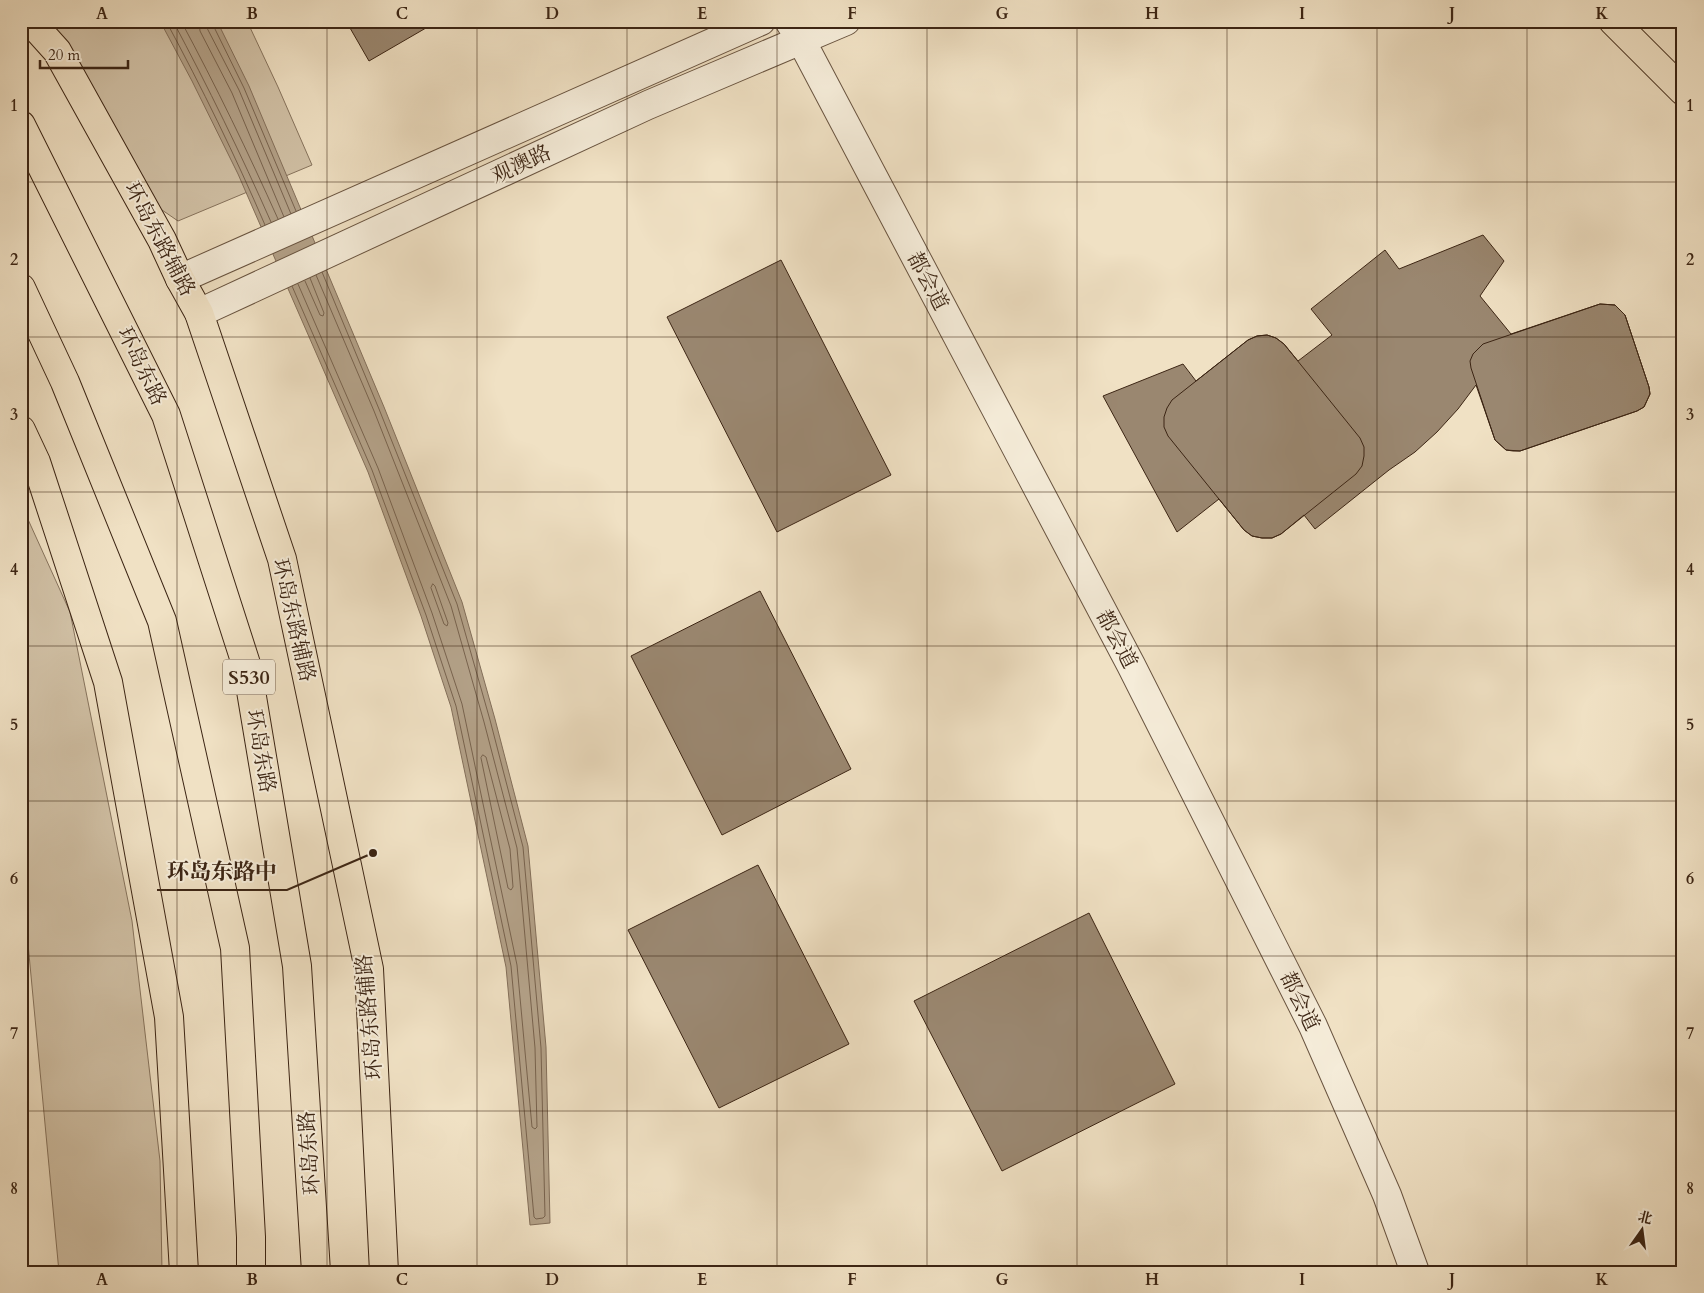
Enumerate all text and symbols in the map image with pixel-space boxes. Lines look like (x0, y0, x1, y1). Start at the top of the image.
text: A (96, 3, 108, 25)
text: B (246, 3, 258, 25)
text: C (396, 3, 408, 25)
text: D (545, 3, 559, 25)
text: E (697, 3, 707, 25)
text: F (847, 3, 857, 25)
text: G (995, 3, 1009, 25)
text: H (1145, 3, 1159, 25)
text: I (1299, 3, 1305, 25)
text: J (1447, 3, 1455, 25)
text: K (1596, 3, 1609, 25)
scale bar (40, 38, 128, 70)
text: 20 m (48, 45, 80, 65)
text: 1 (10, 95, 18, 117)
text: 1 (1686, 95, 1694, 117)
street label: 观澳路 (487, 138, 556, 191)
street label: 环岛东路辅路 (117, 177, 202, 302)
street label: 都会道 (900, 247, 955, 316)
text: 2 (10, 249, 18, 271)
text: 2 (1686, 249, 1694, 271)
street label: 环岛东路 (110, 322, 173, 410)
text: 3 (10, 404, 18, 426)
text: 3 (1686, 404, 1694, 426)
street label: 环岛东路辅路 (265, 555, 322, 685)
text: 4 (10, 559, 18, 581)
text: 4 (1686, 559, 1694, 581)
street label: 都会道 (1089, 605, 1144, 674)
road number: S530 (223, 660, 275, 694)
street label: 环岛东路 (239, 707, 282, 795)
text: 5 (10, 714, 18, 736)
text: 5 (1686, 714, 1694, 736)
callout: 环岛东路中 (157, 853, 287, 890)
text: 环岛东路中 (167, 857, 277, 887)
text: 6 (10, 868, 18, 890)
text: 6 (1686, 868, 1694, 890)
street label: 环岛东路辅路 (350, 953, 389, 1081)
street label: 都会道 (1273, 967, 1326, 1036)
text: 7 (10, 1023, 18, 1045)
text: 7 (1686, 1023, 1694, 1045)
street label: 环岛东路 (292, 1110, 327, 1196)
text: 8 (10, 1178, 18, 1200)
text: 8 (1686, 1178, 1694, 1200)
north arrow (1616, 1206, 1666, 1256)
text: 北 (1636, 1207, 1654, 1229)
text: A (96, 1269, 108, 1291)
text: B (246, 1269, 258, 1291)
text: C (396, 1269, 408, 1291)
text: D (545, 1269, 559, 1291)
text: E (697, 1269, 707, 1291)
text: F (847, 1269, 857, 1291)
text: G (995, 1269, 1009, 1291)
text: H (1145, 1269, 1159, 1291)
text: I (1299, 1269, 1305, 1291)
text: J (1447, 1269, 1455, 1291)
text: K (1596, 1269, 1609, 1291)

